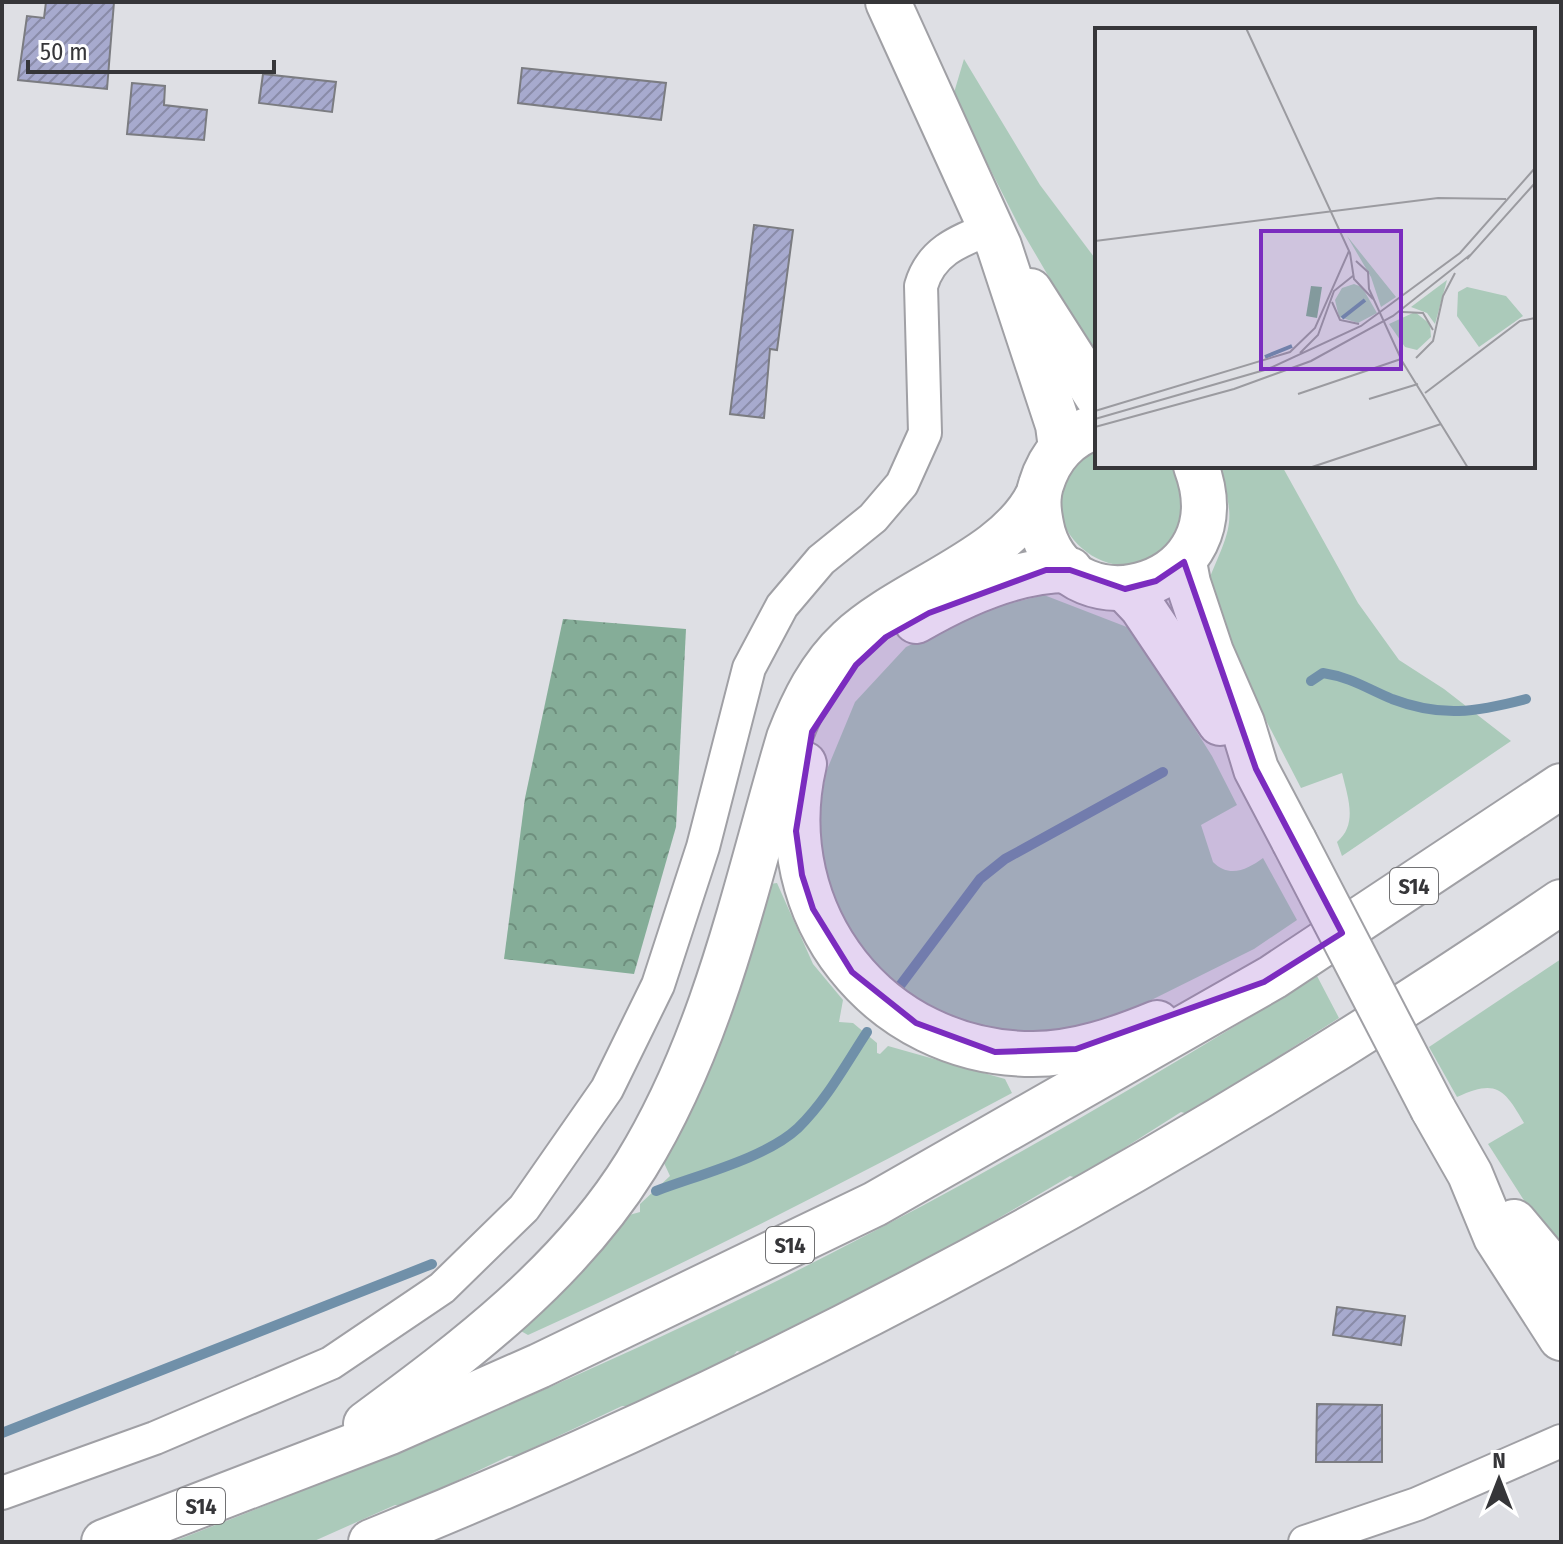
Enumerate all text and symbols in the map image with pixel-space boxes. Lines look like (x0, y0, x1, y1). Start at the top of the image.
scale bar (28, 24, 274, 74)
inset map (1095, 28, 1535, 468)
text: 50 m (40, 38, 88, 66)
road number: S14 (1390, 868, 1438, 904)
road number: S14 (766, 1227, 814, 1263)
north arrow (1459, 1440, 1539, 1520)
text: N (1492, 1447, 1506, 1474)
road number: S14 (177, 1488, 225, 1524)

